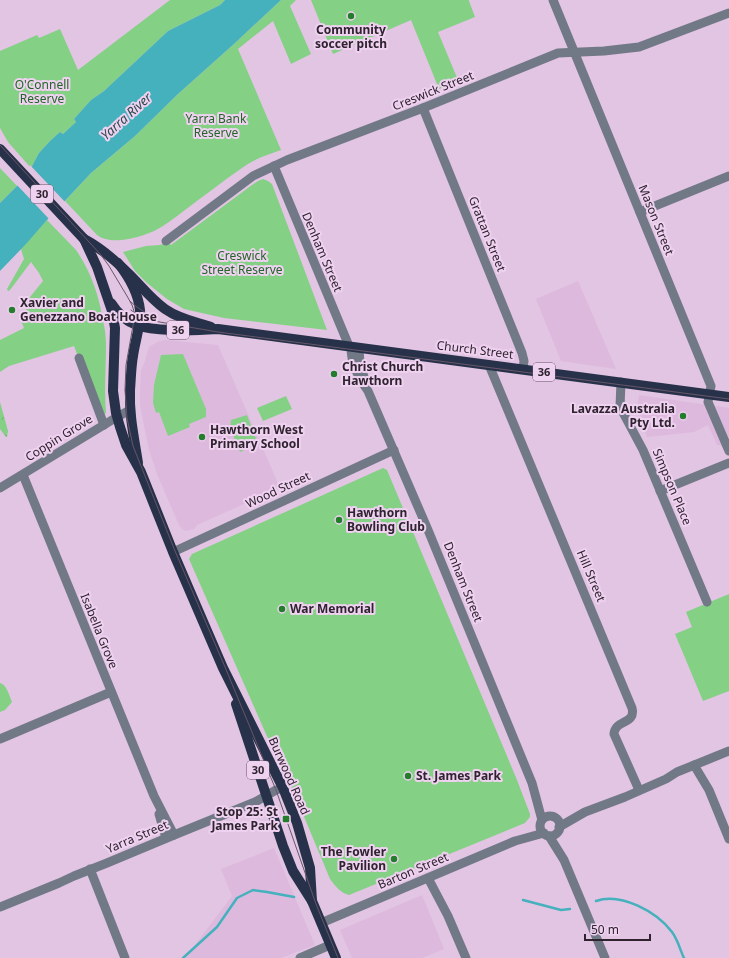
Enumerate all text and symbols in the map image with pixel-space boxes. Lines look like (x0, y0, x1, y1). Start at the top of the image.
marker: Community soccer pitch (346, 11, 356, 21)
place label: Community soccer pitch (315, 21, 387, 52)
street label: Creswick Street (390, 66, 477, 115)
park label: O'Connell Reserve (15, 76, 69, 107)
water label: Yarra River (97, 88, 156, 144)
park label: Yarra Bank Reserve (186, 110, 247, 141)
street label: Mason Street (635, 182, 679, 258)
road number: 30 (31, 185, 53, 203)
street label: Grattan Street (465, 194, 511, 275)
street label: Denham Street (298, 209, 347, 295)
park label: Creswick Street Reserve (201, 247, 283, 278)
place label: Xavier and Genezzano Boat House (20, 294, 157, 325)
marker: Xavier and Genezzano Boat House (7, 305, 17, 315)
road number: 36 (167, 321, 189, 339)
street label: Church Street (436, 336, 515, 363)
place label: Christ Church Hawthorn (342, 358, 423, 389)
road number: 36 (533, 363, 555, 381)
marker: Christ Church Hawthorn (329, 369, 339, 379)
place label: Lavazza Australia Pty Ltd. (571, 400, 675, 431)
street label: Coppin Grove (22, 410, 96, 465)
marker: Lavazza Australia Pty Ltd. (678, 411, 688, 421)
place label: Hawthorn West Primary School (210, 421, 303, 452)
marker: Hawthorn West Primary School (197, 432, 207, 442)
street label: Simpson Place (649, 446, 696, 528)
street label: Wood Street (243, 467, 313, 512)
place label: Hawthorn Bowling Club (347, 504, 425, 535)
marker: Hawthorn Bowling Club (334, 515, 344, 525)
street label: Denham Street (440, 539, 488, 625)
street label: Hill Street (573, 547, 610, 605)
street label: Isabella Grove (77, 591, 122, 671)
place label: War Memorial (290, 600, 374, 617)
marker: War Memorial (277, 604, 287, 614)
street label: Burwood Road (265, 734, 314, 817)
road number: 30 (247, 761, 269, 779)
place label: St. James Park (416, 767, 501, 784)
marker: St. James Park (403, 771, 413, 781)
place label: Stop 25: St James Park (210, 803, 279, 834)
marker: Stop 25: St James Park (281, 814, 291, 824)
street label: Yarra Street (103, 816, 171, 857)
place label: The Fowler Pavilion (321, 843, 387, 874)
street label: Barton Street (375, 848, 451, 893)
marker: The Fowler Pavilion (389, 854, 399, 864)
scale bar (585, 916, 650, 942)
text: 50 m (591, 921, 619, 938)

